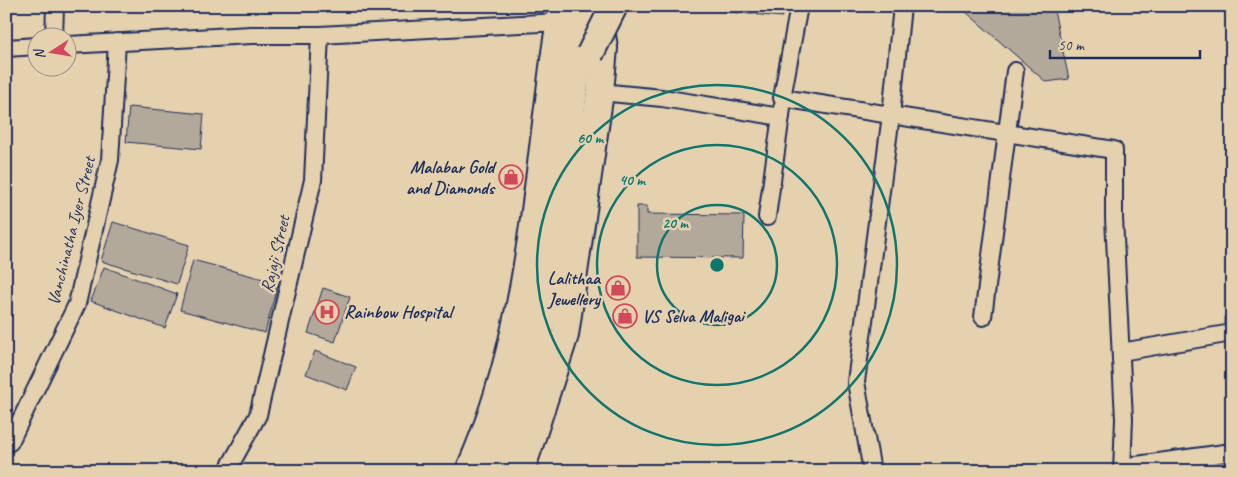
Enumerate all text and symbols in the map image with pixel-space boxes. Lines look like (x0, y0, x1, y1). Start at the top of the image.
north arrow (28, 28, 78, 78)
scale bar (1050, 28, 1200, 60)
text: 50 m (1058, 36, 1085, 55)
text: N (30, 46, 49, 61)
text: 60 m (577, 129, 604, 148)
street label: Vanchinatha Iyer Street (42, 152, 101, 308)
place label: Malabar Gold and Diamonds (406, 156, 498, 199)
shop icon: Malabar Gold and Diamonds (498, 164, 524, 190)
text: 40 m (619, 171, 646, 190)
street label: Rajaji Street (255, 211, 295, 295)
text: 20 m (662, 214, 689, 233)
centre of rings (708, 256, 726, 274)
place label: Lalithaa Jewellery (546, 267, 602, 310)
shop icon: Lalithaa Jewellery (605, 275, 631, 301)
hospital icon: Rainbow Hospital (314, 299, 340, 325)
place label: Rainbow Hospital (344, 301, 456, 323)
shop icon: VS Selva Maligai (612, 303, 638, 329)
place label: VS Selva Maligai (642, 305, 746, 327)

